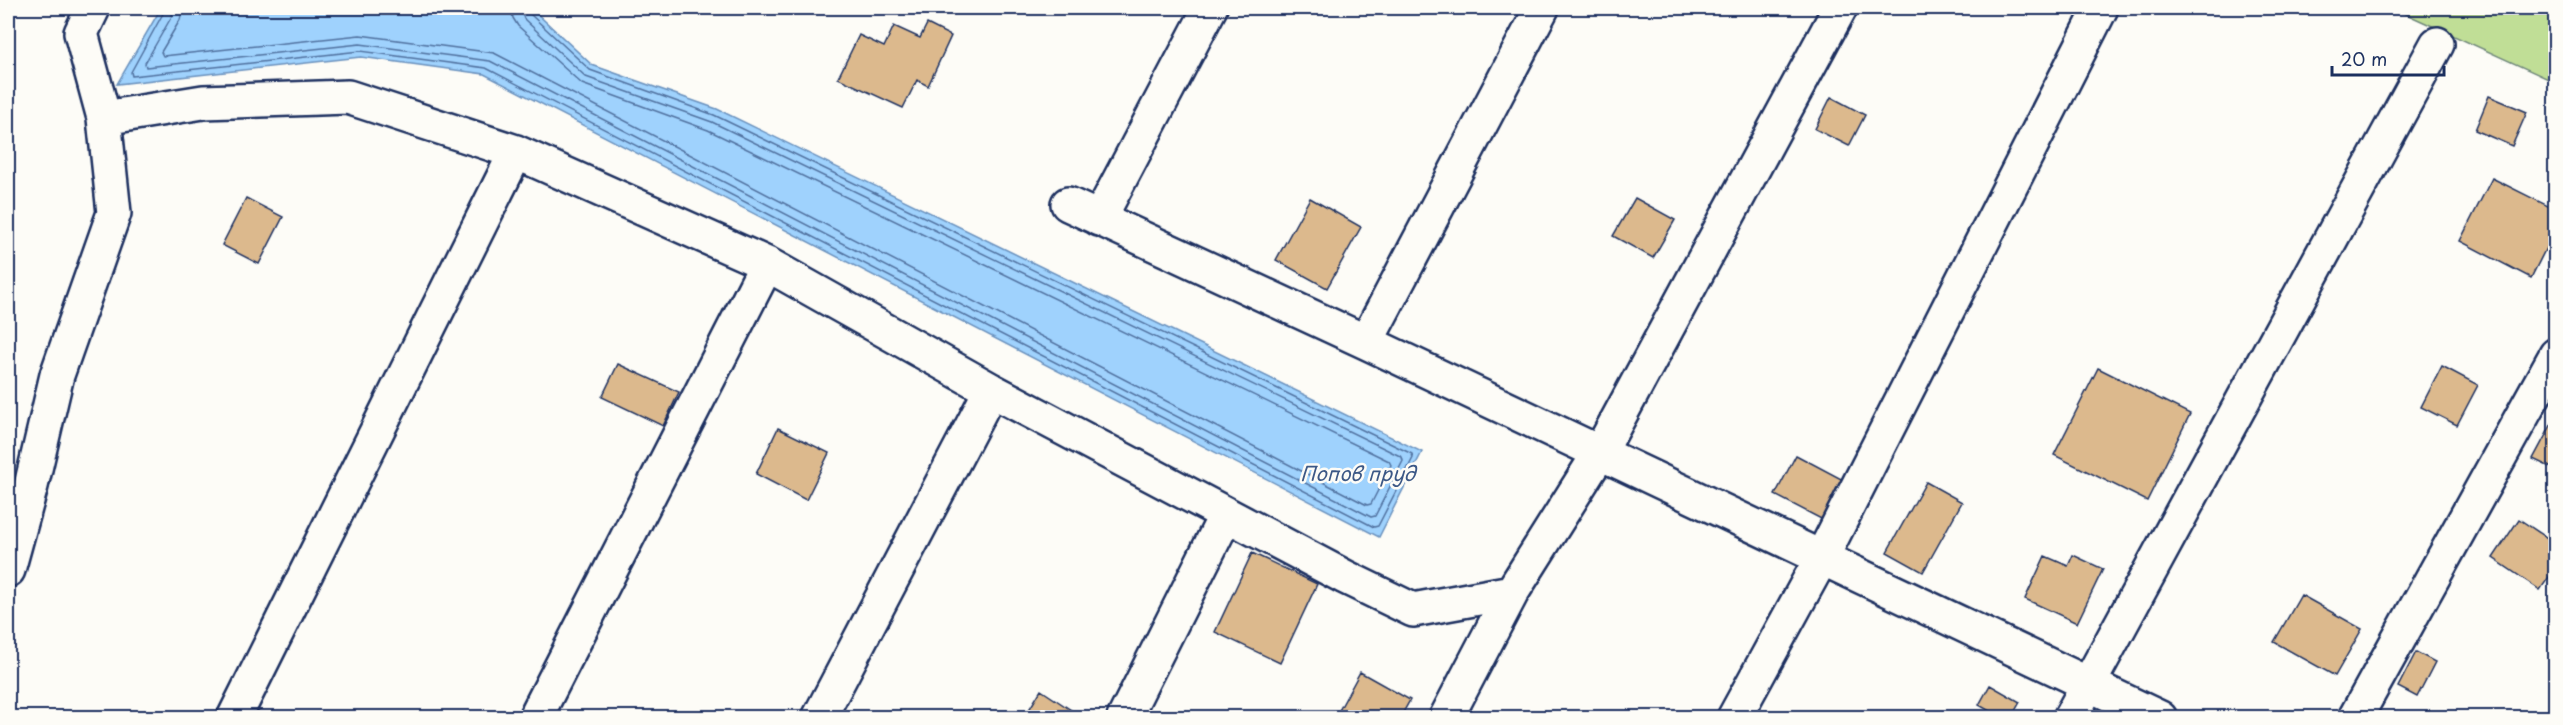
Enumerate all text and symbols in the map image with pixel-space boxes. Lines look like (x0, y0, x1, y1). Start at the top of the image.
scale bar (2332, 39, 2444, 77)
text: 20 m (2341, 45, 2387, 72)
water label: Попов пруд (1300, 458, 1418, 488)

